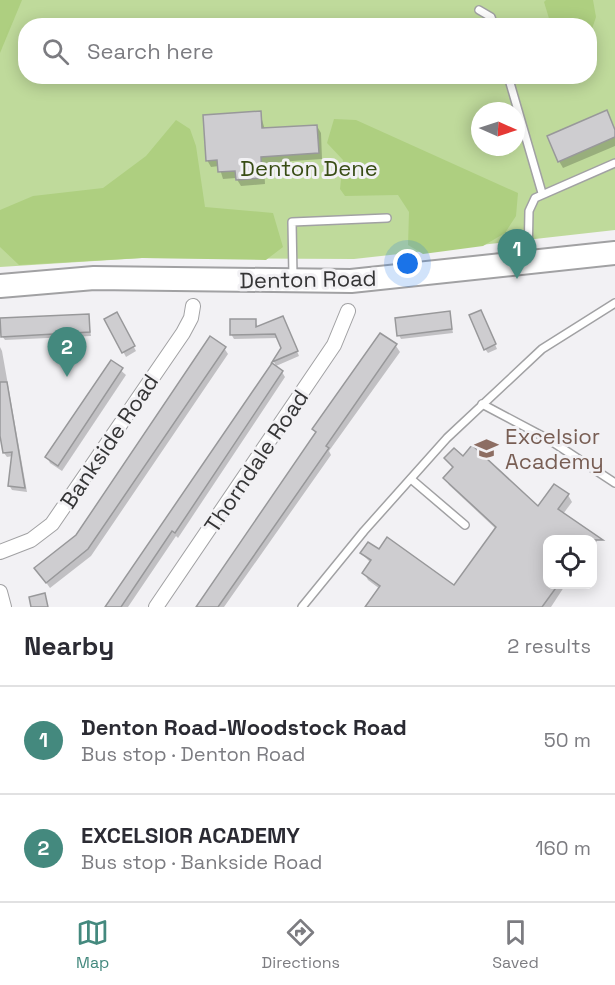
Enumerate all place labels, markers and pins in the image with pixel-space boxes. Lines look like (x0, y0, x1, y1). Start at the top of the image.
pin: 1 (498, 230, 536, 279)
pin: 2 (48, 328, 86, 377)
place label: Excelsior Academy (505, 422, 604, 475)
school or university icon: Excelsior Academy (474, 436, 500, 462)

